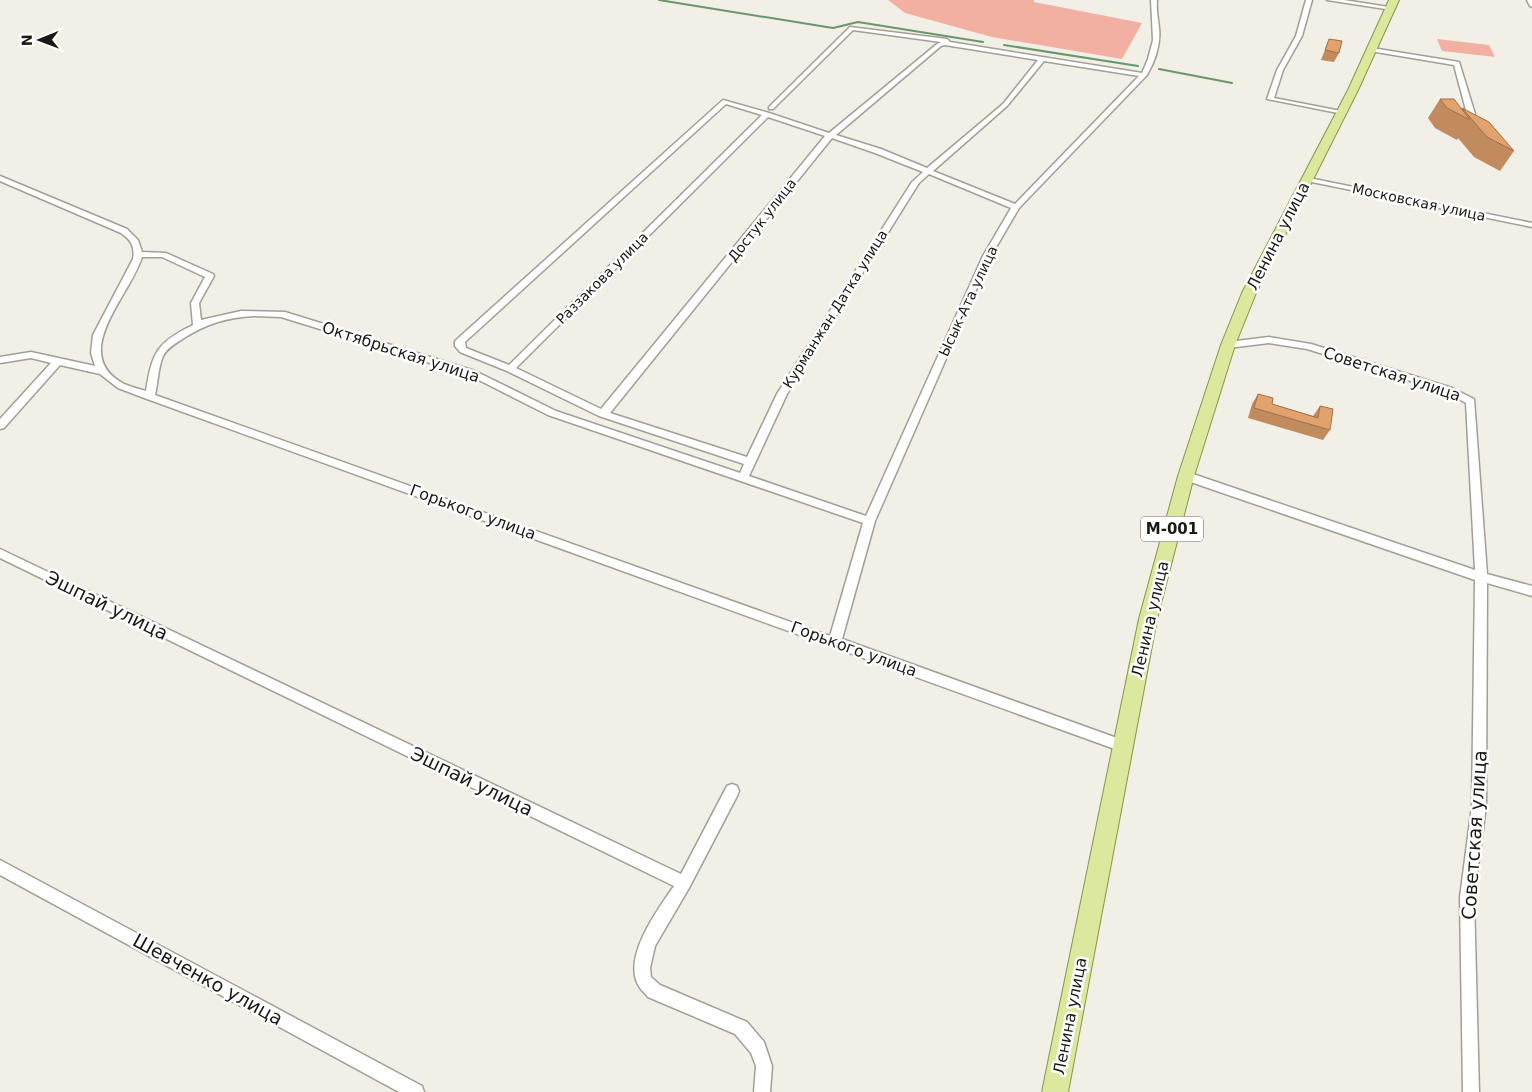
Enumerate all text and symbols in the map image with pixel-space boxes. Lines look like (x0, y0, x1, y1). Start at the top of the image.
north arrow (15, 15, 65, 65)
text: N (19, 34, 35, 46)
street label: Достук улица (725, 175, 799, 265)
street label: Ленина улица (1243, 179, 1313, 293)
street label: Московская улица (1351, 180, 1487, 224)
street label: Курманжан Датка улица (780, 227, 890, 391)
street label: Раззакова улица (553, 229, 651, 327)
street label: Ысык-Ата улица (935, 243, 1001, 359)
street label: Октябрьская улица (320, 318, 482, 386)
street label: Советская улица (1321, 343, 1463, 405)
street label: Горького улица (407, 480, 539, 544)
road number: М-001 (1141, 516, 1203, 542)
street label: Ленина улица (1127, 559, 1173, 679)
street label: Эшпай улица (42, 566, 172, 644)
street label: Горького улица (788, 617, 920, 681)
street label: Эшпай улица (407, 742, 537, 820)
street label: Советская улица (1457, 749, 1491, 921)
street label: Шевченко улица (129, 929, 287, 1029)
street label: Ленина улица (1049, 956, 1091, 1076)

